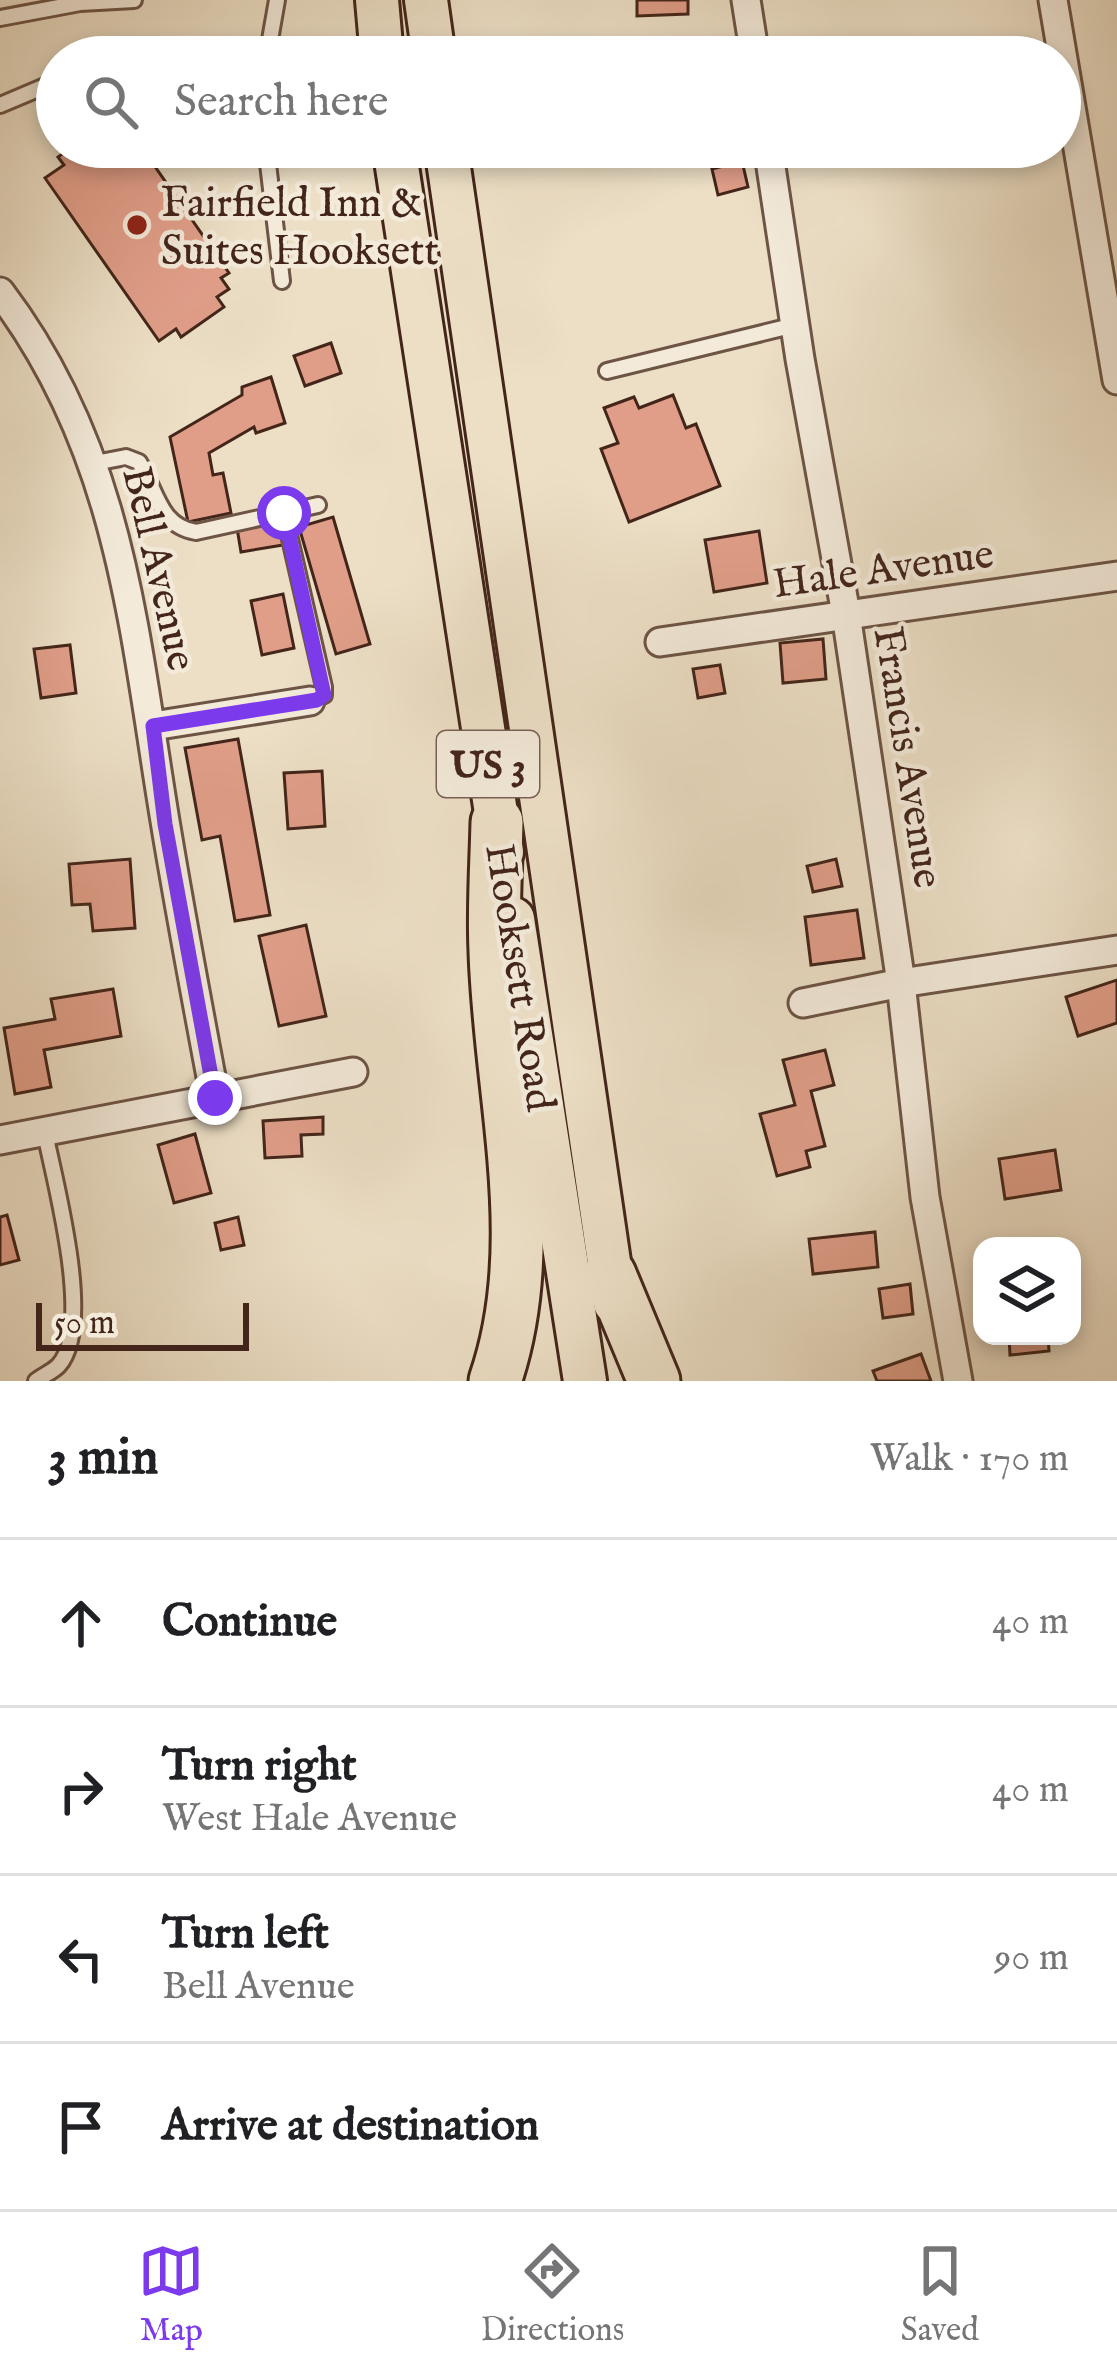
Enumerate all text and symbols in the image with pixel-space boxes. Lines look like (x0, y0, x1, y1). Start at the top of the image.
search box (36, 36, 1081, 168)
icon: search (78, 69, 144, 135)
text: Search here (174, 74, 388, 131)
place label: Fairfield Inn & Suites Hooksett (161, 178, 439, 279)
marker: Fairfield Inn & Suites Hooksett (124, 212, 150, 238)
street label: Bell Avenue (108, 462, 207, 676)
route start (257, 486, 311, 540)
street label: Hale Avenue (770, 529, 997, 612)
street label: Francis Avenue (860, 623, 953, 892)
road number: US 3 (437, 731, 539, 797)
street label: Hooksett Road (471, 840, 566, 1116)
route end (188, 1071, 242, 1125)
map controls (973, 1237, 1081, 1345)
button: layers (973, 1237, 1081, 1345)
scale bar (36, 1297, 249, 1350)
text: 50 m (54, 1303, 115, 1345)
text: 3 min (48, 1427, 158, 1492)
text: Walk · 170 m (870, 1435, 1069, 1484)
icon: ahead (48, 1590, 114, 1656)
text: Continue (162, 1594, 337, 1651)
text: 40 m (992, 1598, 1069, 1647)
text: Turn right (162, 1738, 357, 1795)
icon: right (48, 1758, 114, 1824)
text: 40 m (992, 1766, 1069, 1815)
text: West Hale Avenue (162, 1795, 457, 1844)
text: Turn left (162, 1906, 329, 1963)
icon: left (48, 1926, 114, 1992)
text: 90 m (994, 1934, 1069, 1983)
text: Bell Avenue (162, 1963, 355, 2012)
icon: arrive (48, 2094, 114, 2160)
text: Arrive at destination (162, 2098, 539, 2155)
tab: Map (138, 2238, 204, 2352)
tab: Directions (481, 2238, 624, 2352)
tab: Saved (901, 2238, 979, 2352)

